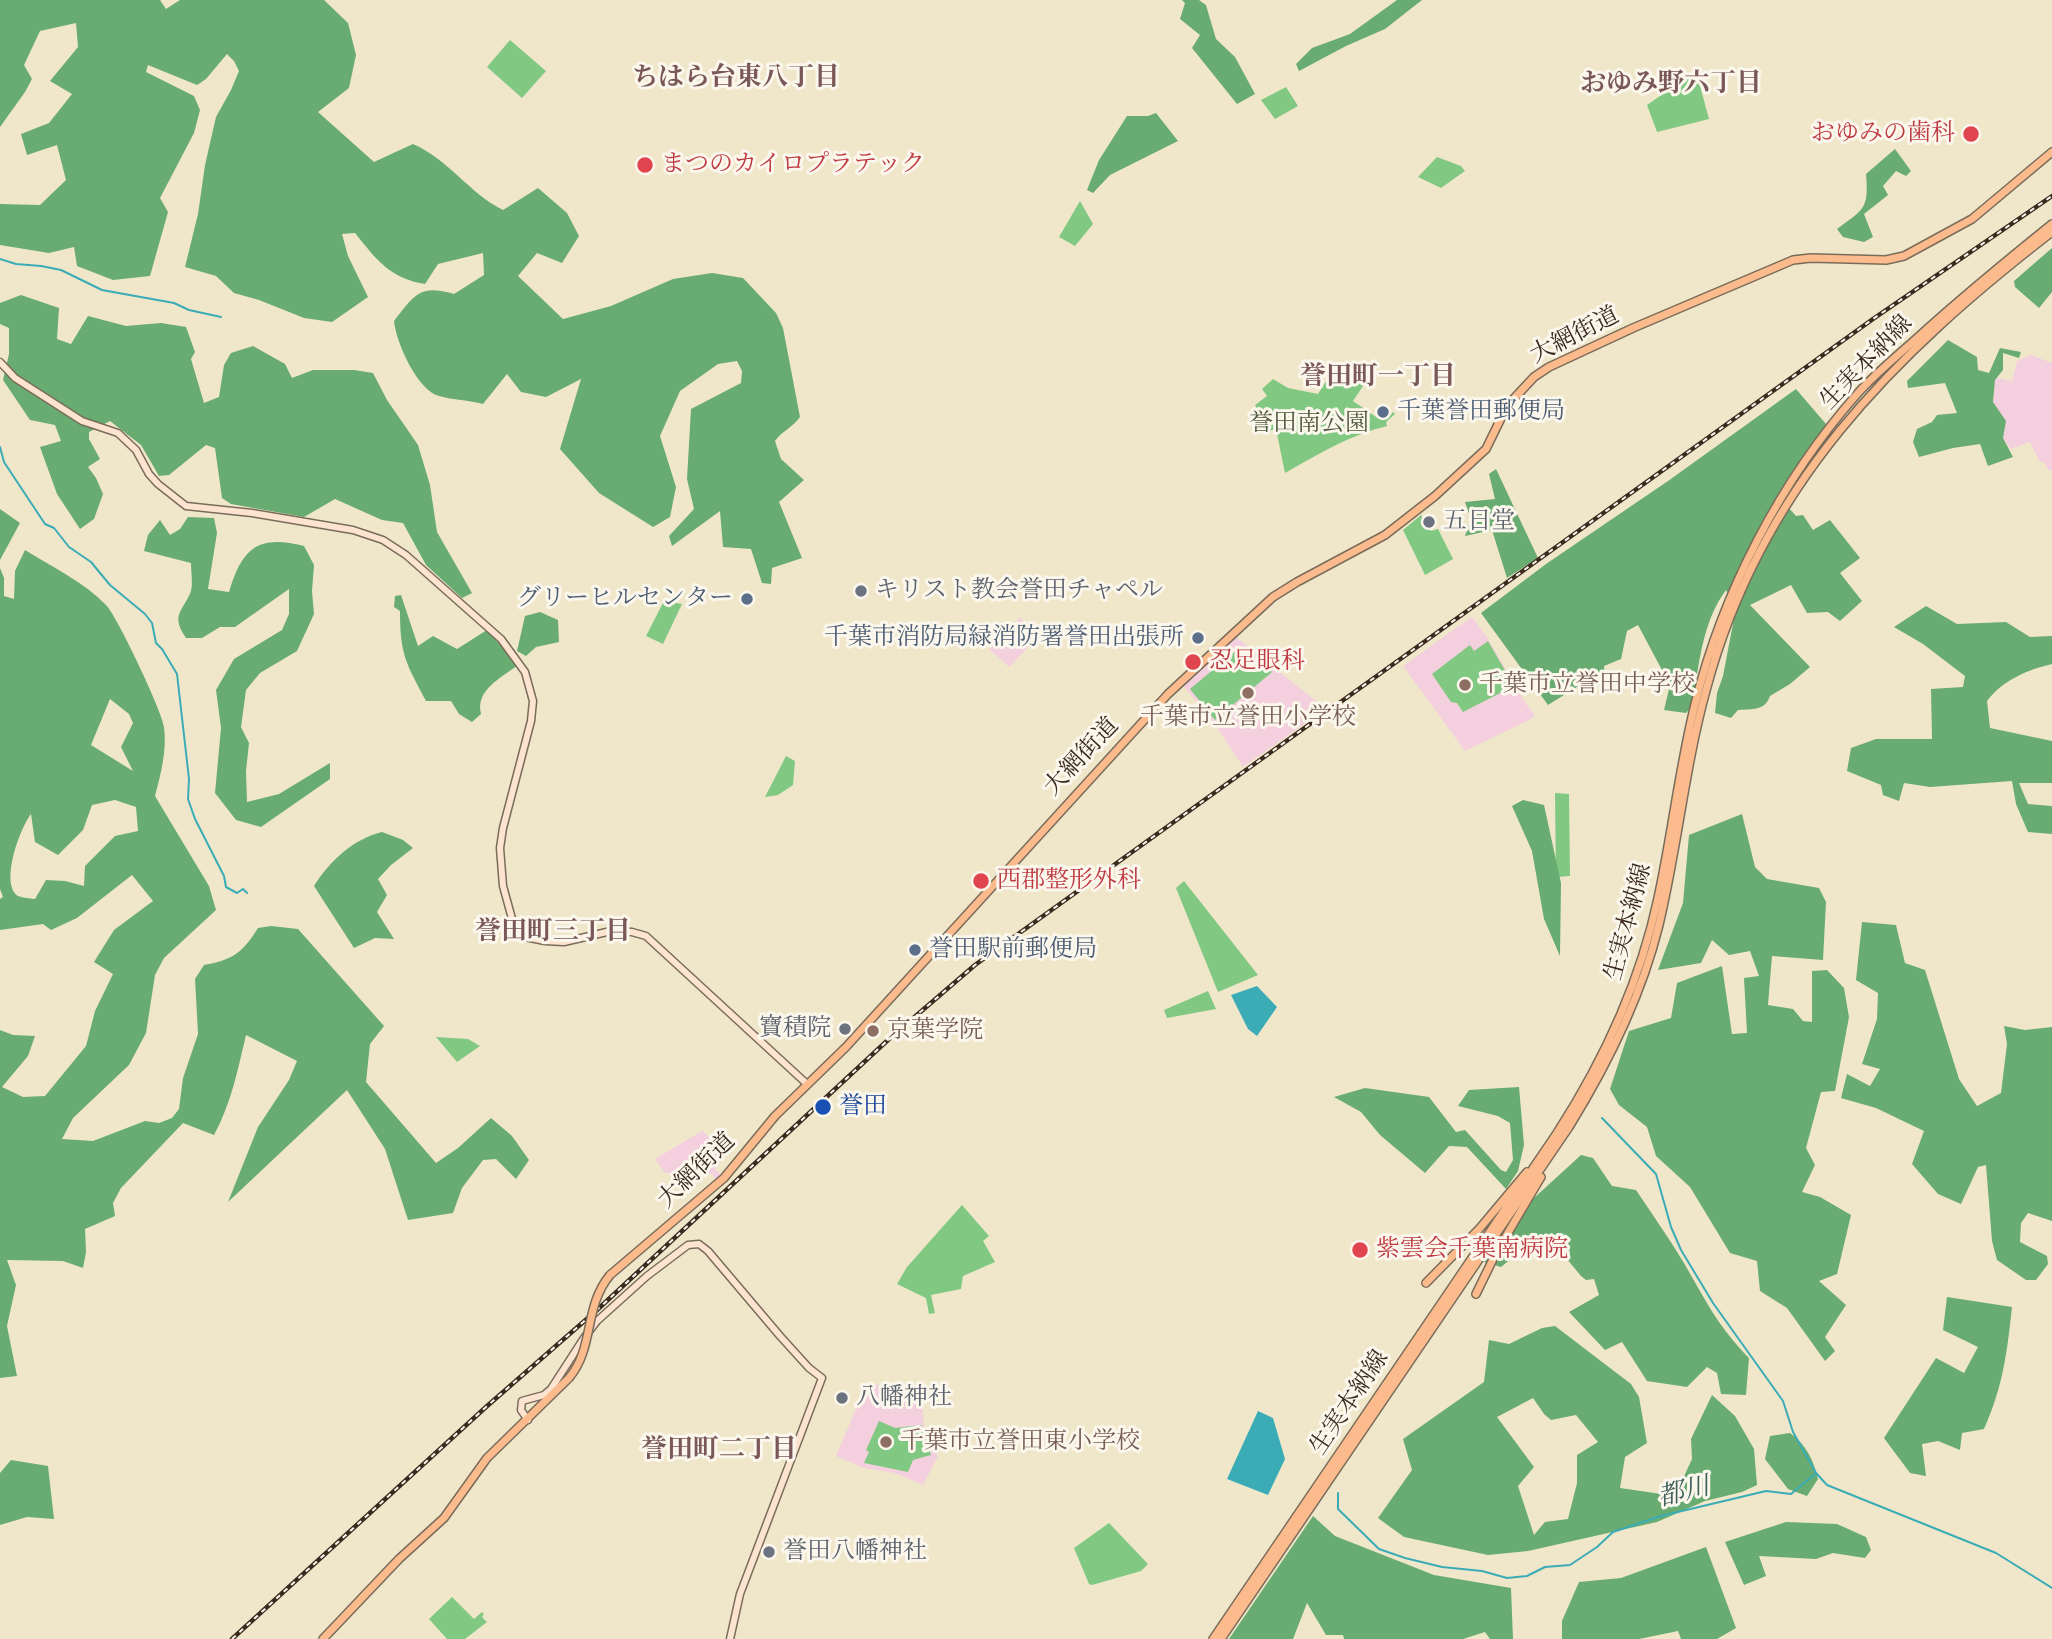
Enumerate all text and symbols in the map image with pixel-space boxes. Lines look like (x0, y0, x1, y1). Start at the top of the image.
district label: ちはら台東八丁目 (632, 63, 840, 95)
district label: おゆみ野六丁目 (1580, 69, 1762, 101)
place label: おゆみの歯科 (1811, 120, 1955, 148)
marker: おゆみの歯科 (1961, 124, 1981, 144)
place label: まつのカイロプラテック (661, 151, 925, 179)
marker: まつのカイロプラテック (635, 155, 655, 175)
street label: 大網街道 (1526, 301, 1624, 371)
street label: 生実本納線 (1815, 310, 1919, 416)
district label: 誉田町一丁目 (1300, 362, 1456, 394)
place label: 千葉誉田郵便局 (1397, 398, 1565, 426)
marker: 千葉誉田郵便局 (1375, 404, 1391, 420)
park label: 誉田南公園 (1249, 410, 1369, 438)
place label: 五日堂 (1443, 508, 1515, 536)
marker: 五日堂 (1421, 514, 1437, 530)
place label: キリスト教会誉田チャペル (875, 577, 1163, 605)
marker: キリスト教会誉田チャペル (853, 583, 869, 599)
place label: グリーヒルセンター (517, 585, 733, 613)
marker: グリーヒルセンター (739, 591, 755, 607)
place label: 千葉市消防局緑消防署誉田出張所 (824, 624, 1184, 652)
marker: 千葉市消防局緑消防署誉田出張所 (1190, 630, 1206, 646)
place label: 忍足眼科 (1209, 648, 1305, 676)
marker: 忍足眼科 (1183, 652, 1203, 672)
place label: 千葉市立誉田中学校 (1479, 671, 1695, 699)
marker: 千葉市立誉田中学校 (1457, 677, 1473, 693)
marker: 千葉市立誉田小学校 (1240, 685, 1256, 701)
place label: 千葉市立誉田小学校 (1140, 704, 1356, 732)
street label: 大網街道 (1039, 712, 1125, 802)
street label: 生実本納線 (1600, 860, 1658, 984)
place label: 西郡整形外科 (997, 867, 1141, 895)
marker: 西郡整形外科 (971, 871, 991, 891)
district label: 誉田町三丁目 (475, 917, 631, 949)
place label: 誉田駅前郵便局 (929, 936, 1097, 964)
marker: 誉田駅前郵便局 (907, 942, 923, 958)
place label: 寶積院 (759, 1015, 831, 1043)
place label: 京葉学院 (887, 1017, 983, 1045)
marker: 寶積院 (837, 1021, 853, 1037)
marker: 京葉学院 (865, 1023, 881, 1039)
place label: 誉田 (839, 1093, 887, 1121)
marker: 誉田 (813, 1097, 833, 1117)
street label: 大網街道 (652, 1127, 742, 1215)
place label: 紫雲会千葉南病院 (1376, 1236, 1568, 1264)
marker: 紫雲会千葉南病院 (1350, 1240, 1370, 1260)
street label: 生実本納線 (1305, 1345, 1395, 1461)
place label: 八幡神社 (856, 1384, 952, 1412)
marker: 八幡神社 (834, 1390, 850, 1406)
place label: 千葉市立誉田東小学校 (900, 1428, 1140, 1456)
marker: 千葉市立誉田東小学校 (878, 1434, 894, 1450)
district label: 誉田町二丁目 (641, 1435, 797, 1467)
water label: 都川 (1655, 1472, 1713, 1514)
place label: 誉田八幡神社 (783, 1538, 927, 1566)
marker: 誉田八幡神社 (761, 1544, 777, 1560)

